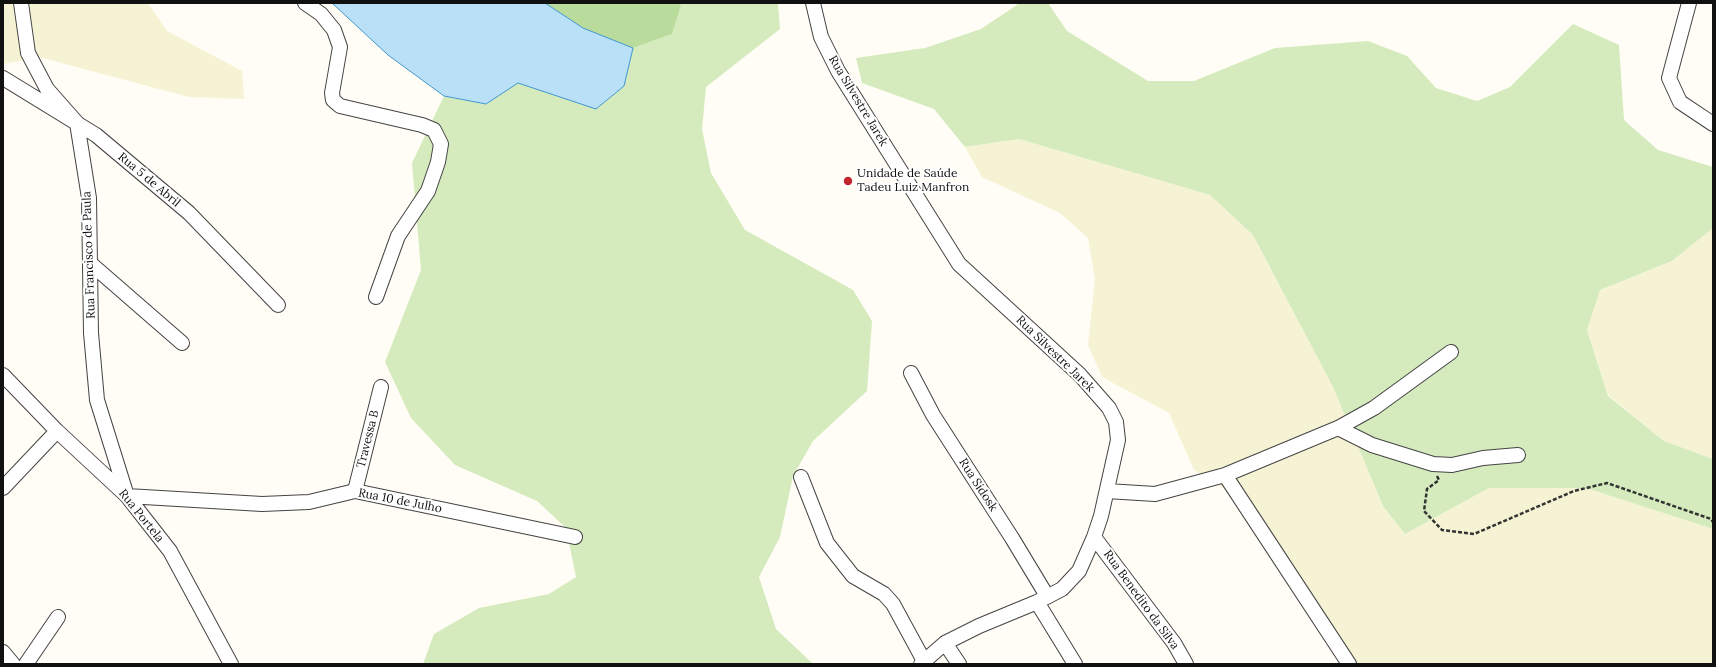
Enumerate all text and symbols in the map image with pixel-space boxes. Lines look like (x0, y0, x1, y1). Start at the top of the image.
street label: Rua Silvestre Jarek (825, 53, 891, 149)
street label: Rua 5 de Abril (115, 150, 183, 210)
place label: Unidade de Saúde Tadeu Luiz Manfron (857, 167, 969, 195)
marker: Unidade de Saúde Tadeu Luiz Manfron (842, 175, 854, 187)
street label: Rua Francisco de Paula (80, 191, 98, 319)
street label: Rua Silvestre Jarek (1013, 313, 1097, 395)
street label: Travessa B (354, 409, 382, 469)
street label: Rua Sidosk (956, 456, 1000, 514)
street label: Rua 10 de Julho (357, 486, 443, 516)
street label: Rua Portela (115, 487, 167, 545)
street label: Rua Benedito da Silva (1100, 548, 1182, 652)

